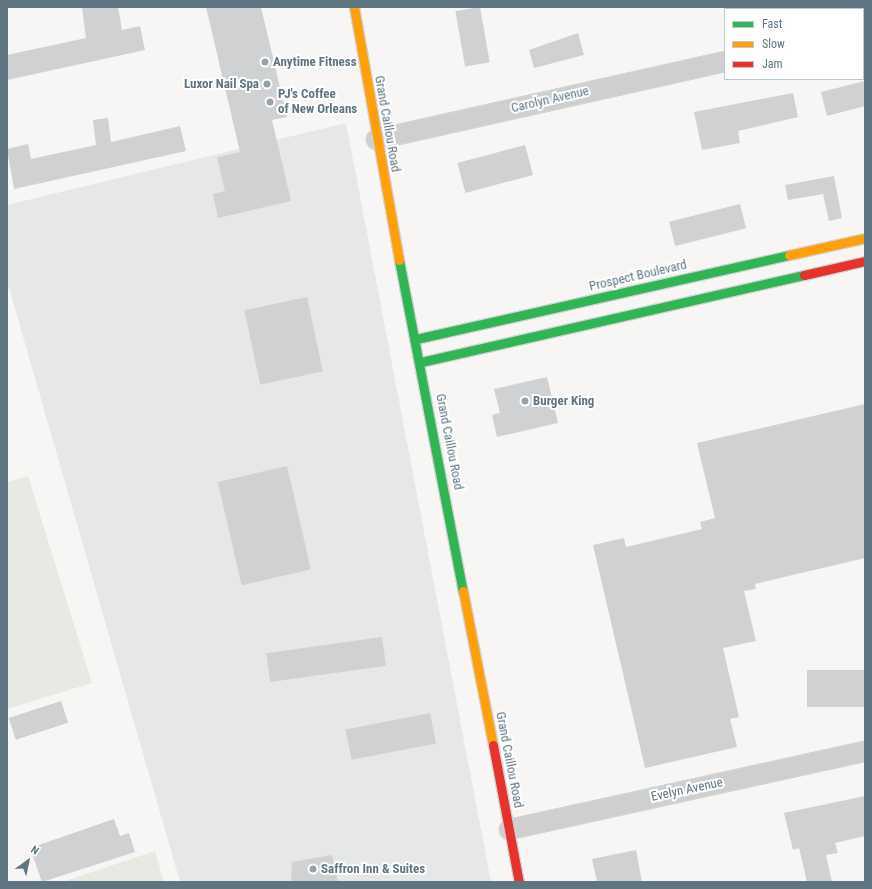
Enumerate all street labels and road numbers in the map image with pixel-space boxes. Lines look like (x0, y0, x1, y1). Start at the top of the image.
street label: Grand Caillou Road (371, 74, 403, 174)
street label: Carolyn Avenue (510, 84, 590, 116)
street label: Prospect Boulevard (588, 257, 688, 295)
street label: Grand Caillou Road (432, 393, 466, 491)
street label: Grand Caillou Road (492, 711, 526, 809)
street label: Evelyn Avenue (650, 775, 724, 805)

